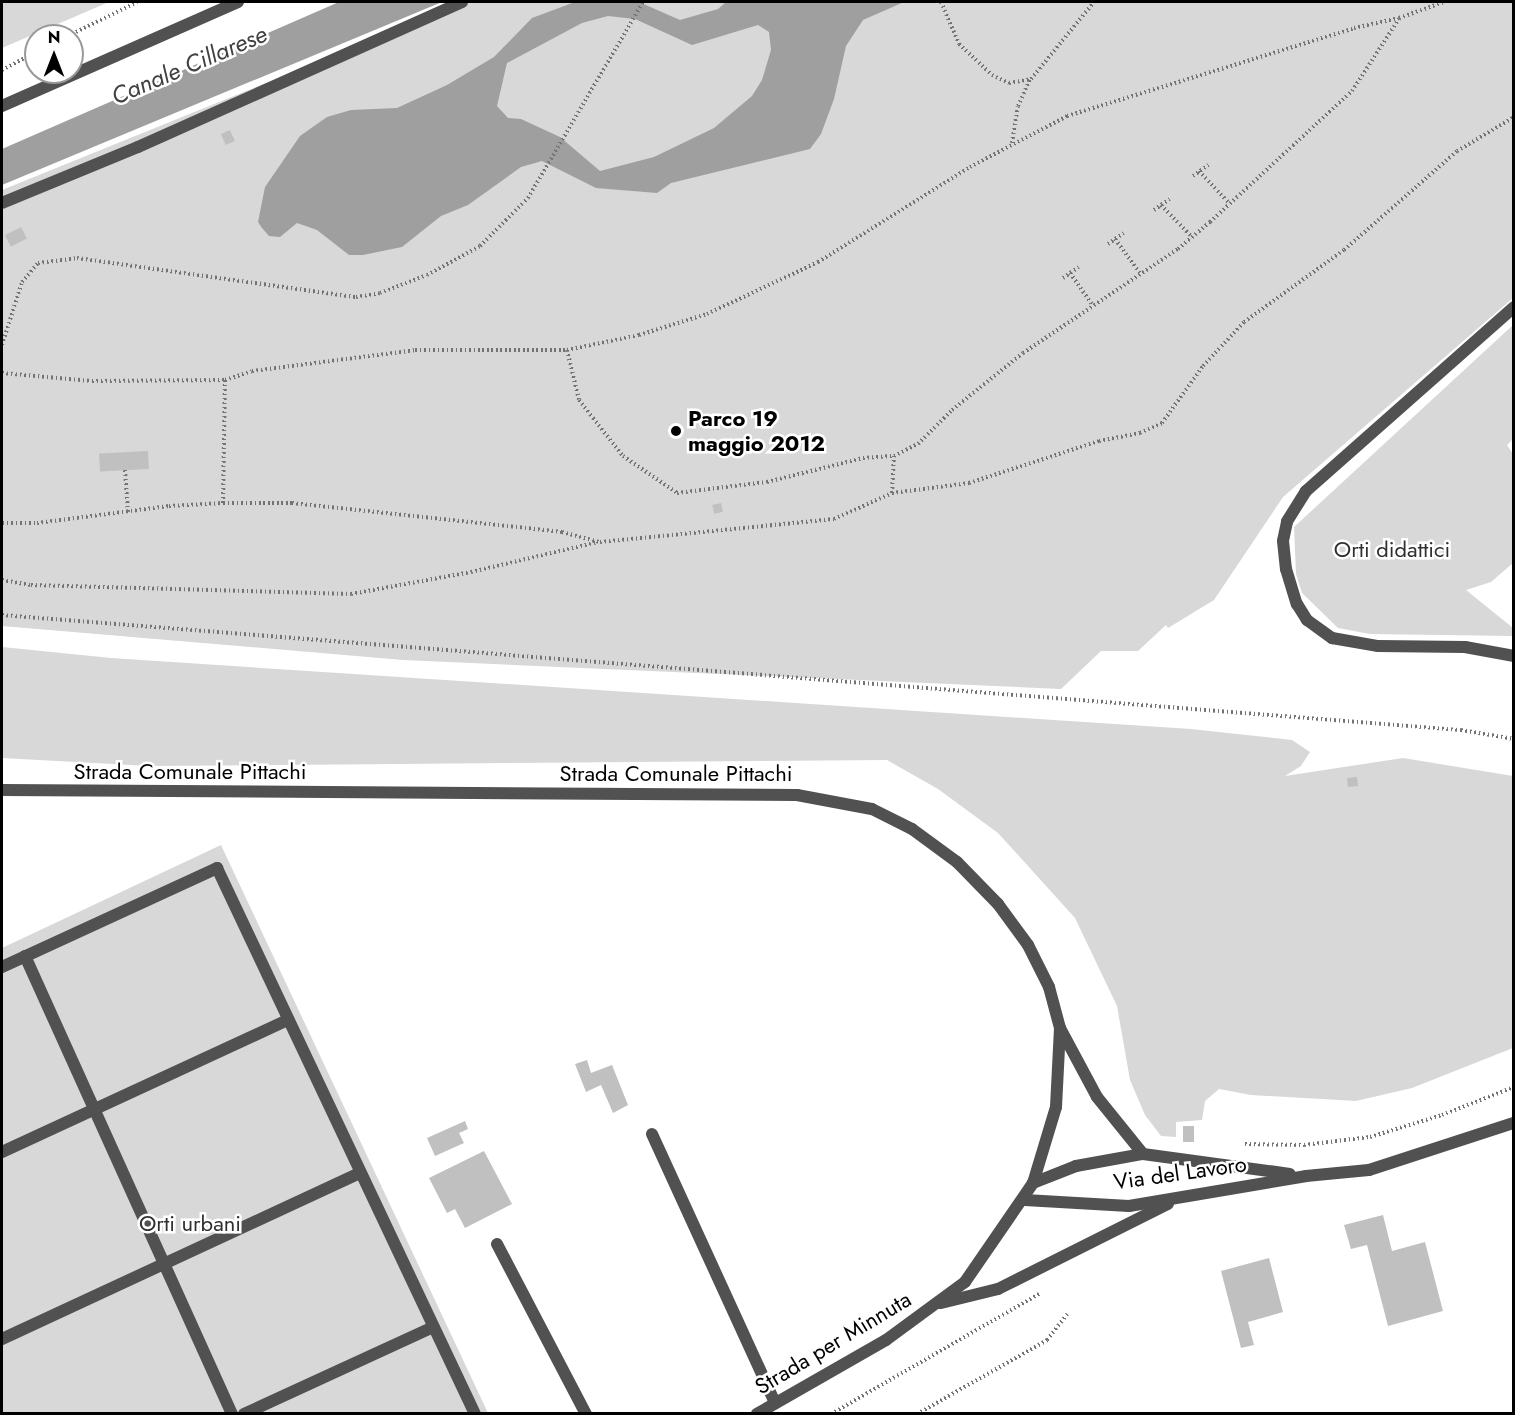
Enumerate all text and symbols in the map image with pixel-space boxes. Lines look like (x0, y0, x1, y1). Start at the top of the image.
water label: Canale Cillarese (107, 19, 271, 111)
north arrow (24, 24, 84, 84)
text: N (48, 26, 60, 49)
place label: Parco 19 maggio 2012 (688, 405, 825, 457)
marker: Parco 19 maggio 2012 (669, 424, 683, 438)
park label: Orti didattici (1334, 537, 1450, 563)
street label: Strada Comunale Pittachi (74, 759, 306, 785)
street label: Strada Comunale Pittachi (560, 761, 792, 787)
street label: Via del Lavoro (1112, 1151, 1248, 1195)
park label: Orti urbani (139, 1211, 241, 1237)
street label: Strada per Minnuta (750, 1286, 916, 1400)

